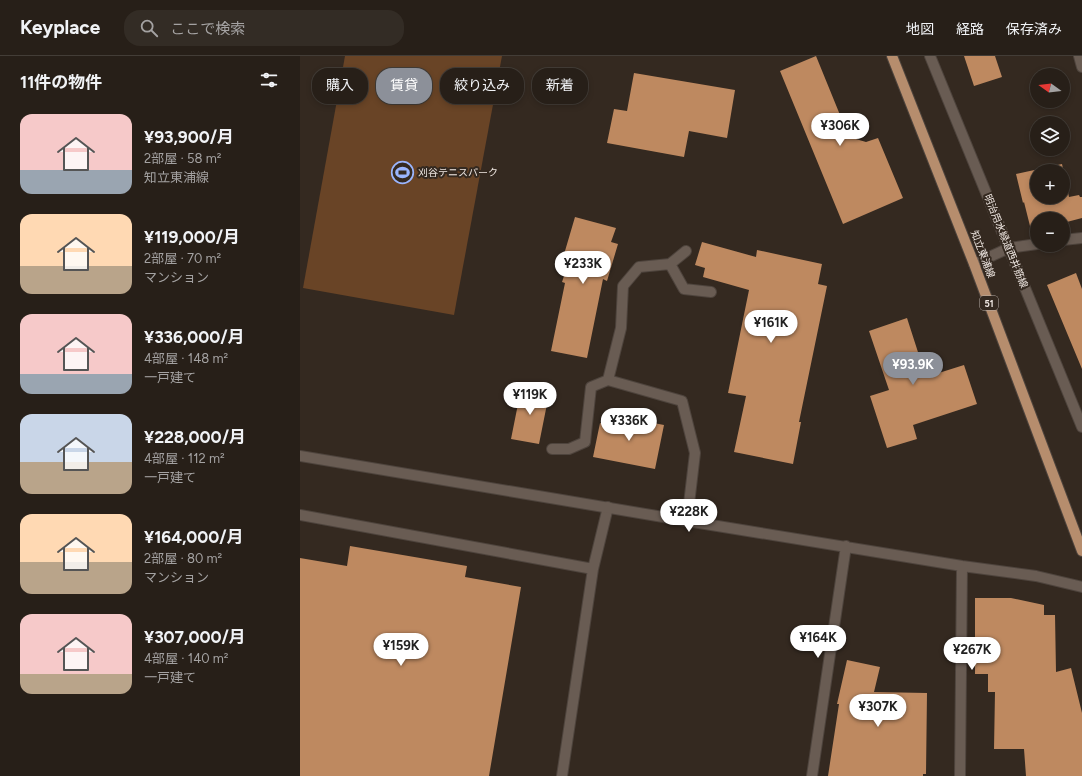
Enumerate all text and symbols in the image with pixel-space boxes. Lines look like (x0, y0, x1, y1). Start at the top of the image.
search box (124, 10, 404, 46)
text: Keyplace (20, 16, 100, 39)
icon: search (138, 17, 160, 39)
text: ここで検索 (170, 20, 245, 38)
text: 地図 (906, 21, 934, 38)
text: 経路 (956, 21, 984, 38)
text: 保存済み (1006, 21, 1062, 38)
chip: 購入 (312, 68, 368, 104)
chip: 賃貸 (376, 68, 432, 104)
chip: 絞り込み (440, 68, 524, 104)
chip: 新着 (532, 68, 588, 104)
north arrow (1030, 68, 1070, 108)
map controls (1030, 68, 1070, 252)
icon: filters (258, 69, 280, 91)
text: 11件の物件 (20, 72, 102, 92)
pin: ¥306K (812, 113, 868, 147)
button: layers (1030, 116, 1070, 156)
text: ¥306K (820, 118, 860, 133)
text: ¥93,900/月 (144, 127, 234, 147)
icon: home (52, 130, 100, 178)
text: 2部屋 · 58 m² (144, 151, 221, 166)
sports icon: 刈谷テニスパーク (389, 159, 415, 185)
button: + (1030, 164, 1070, 204)
place label: 刈谷テニスパーク (418, 166, 498, 179)
text: 知立東浦線 (144, 170, 209, 185)
street label: 明治用水緑道西井筋線 (981, 192, 1031, 290)
button: − (1030, 212, 1070, 252)
text: ¥119,000/月 (144, 227, 240, 247)
street label: 知立東浦線 (968, 228, 998, 280)
icon: home (52, 230, 100, 278)
text: 2部屋 · 70 m² (144, 251, 221, 266)
pin: ¥233K (555, 251, 611, 285)
text: ¥233K (564, 256, 602, 271)
text: マンション (144, 270, 209, 285)
road number: 51 (980, 296, 998, 310)
pin: ¥161K (743, 310, 799, 344)
text: ¥161K (754, 315, 788, 330)
text: ¥336,000/月 (144, 327, 245, 347)
icon: home (52, 330, 100, 378)
text: 4部屋 · 148 m² (144, 351, 228, 366)
pin: ¥93.9K (880, 352, 946, 386)
text: ¥93.9K (892, 357, 934, 372)
text: 一戸建て (144, 370, 196, 385)
pin: ¥119K (502, 382, 558, 416)
text: ¥119K (513, 387, 547, 402)
pin: ¥336K (601, 408, 657, 442)
text: ¥336K (610, 413, 648, 428)
text: ¥228,000/月 (144, 427, 246, 447)
icon: home (52, 430, 100, 478)
text: 4部屋 · 112 m² (144, 451, 225, 466)
text: 一戸建て (144, 470, 196, 485)
pin: ¥228K (661, 499, 717, 533)
text: ¥228K (669, 504, 709, 519)
text: ¥164,000/月 (144, 527, 244, 547)
icon: home (52, 530, 100, 578)
text: 2部屋 · 80 m² (144, 551, 222, 566)
text: マンション (144, 570, 209, 585)
pin: ¥164K (790, 625, 846, 659)
text: ¥307,000/月 (144, 627, 246, 647)
icon: home (52, 630, 100, 678)
text: ¥164K (799, 630, 837, 645)
pin: ¥159K (373, 633, 429, 667)
pin: ¥267K (944, 637, 1000, 671)
text: ¥159K (383, 638, 420, 653)
text: ¥267K (953, 642, 991, 657)
text: 4部屋 · 140 m² (144, 651, 229, 666)
text: 一戸建て (144, 670, 196, 685)
pin: ¥307K (850, 694, 906, 728)
text: ¥307K (858, 699, 898, 714)

